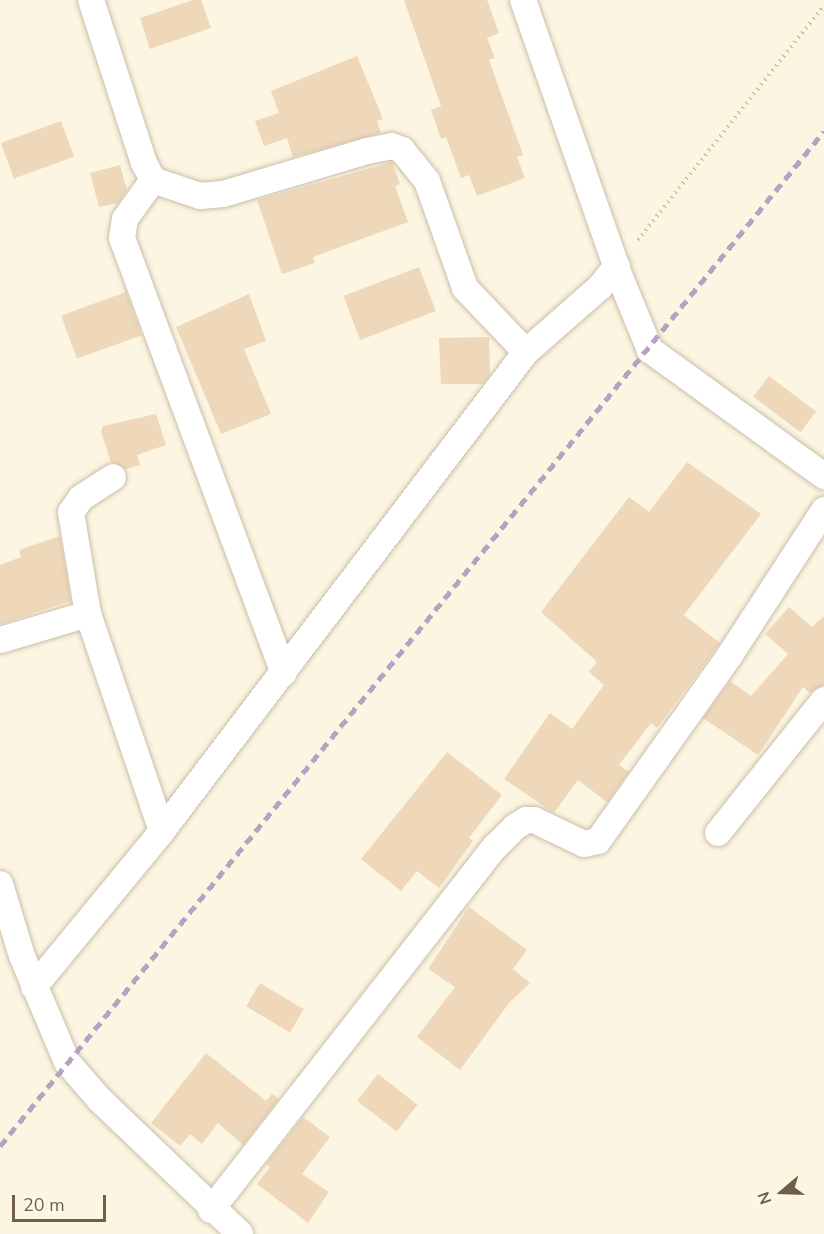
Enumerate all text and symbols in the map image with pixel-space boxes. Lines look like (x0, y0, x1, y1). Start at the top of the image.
north arrow (752, 1162, 812, 1222)
scale bar (15, 1183, 110, 1221)
text: N (753, 1189, 777, 1207)
text: 20 m (23, 1193, 65, 1217)

